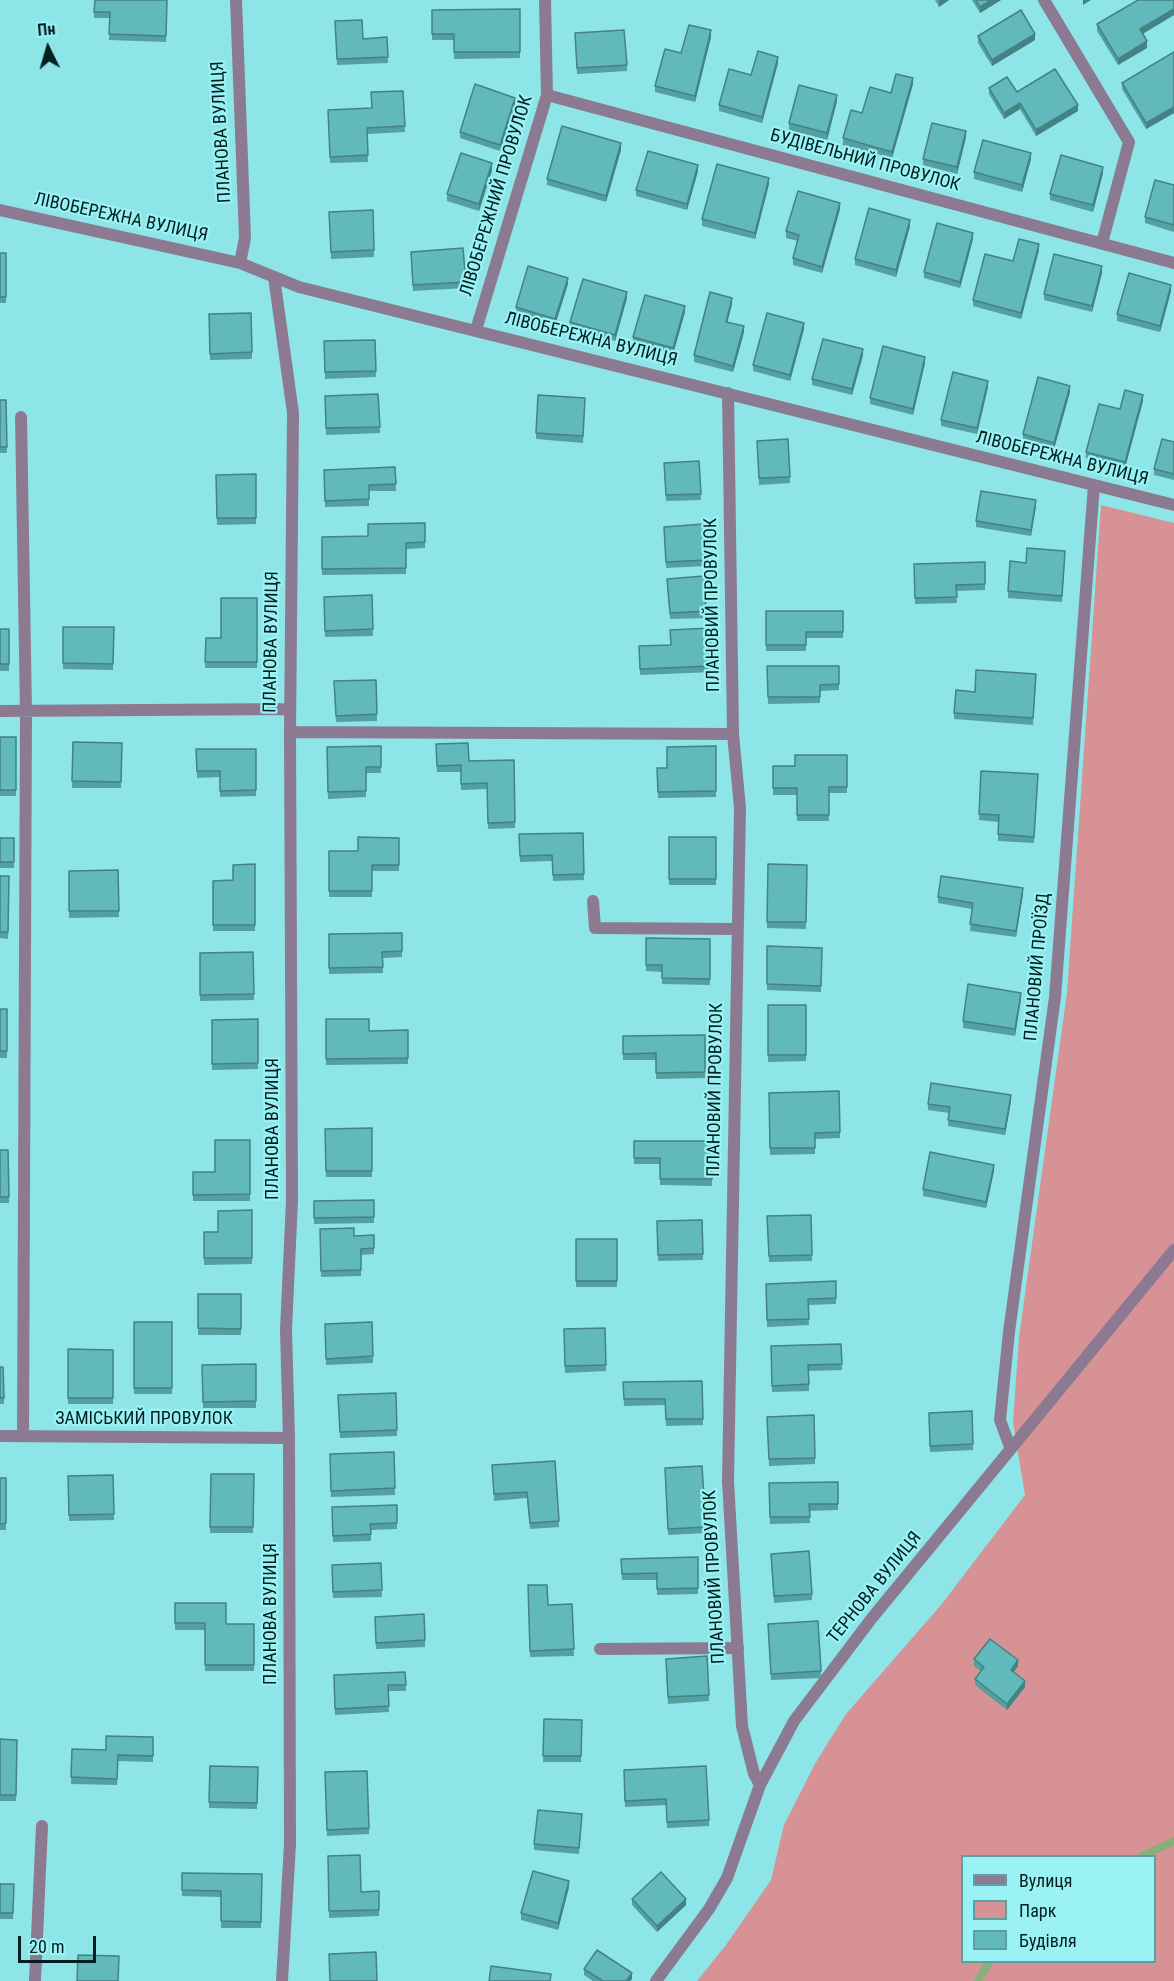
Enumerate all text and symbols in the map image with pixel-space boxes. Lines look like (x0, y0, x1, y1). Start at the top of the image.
north arrow (18, 18, 78, 78)
text: Пн (37, 19, 56, 40)
street label: ПЛАНОВА ВУЛИЦЯ (207, 60, 237, 204)
street label: ЛІВОБЕРЕЖНИЙ ПРОВУЛОК (456, 93, 538, 299)
street label: БУДІВЕЛЬНИЙ ПРОВУЛОК (768, 125, 962, 197)
street label: ЛІВОБЕРЕЖНА ВУЛИЦЯ (32, 189, 210, 247)
street label: ЛІВОБЕРЕЖНА ВУЛИЦЯ (502, 308, 680, 372)
street label: ЛІВОБЕРЕЖНА ВУЛИЦЯ (973, 427, 1151, 491)
street label: ПЛАНОВИЙ ПРОВУЛОК (701, 518, 725, 692)
street label: ПЛАНОВА ВУЛИЦЯ (260, 571, 284, 713)
street label: ПЛАНОВИЙ ПРОЇЗД (1021, 892, 1055, 1042)
street label: ПЛАНОВИЙ ПРОВУЛОК (704, 1003, 728, 1177)
street label: ПЛАНОВА ВУЛИЦЯ (262, 1058, 284, 1200)
street label: ЗАМІСЬКИЙ ПРОВУЛОК (55, 1408, 233, 1430)
street label: ПЛАНОВИЙ ПРОВУЛОК (700, 1490, 730, 1664)
street label: ТЕРНОВА ВУЛИЦЯ (823, 1528, 927, 1648)
street label: ПЛАНОВА ВУЛИЦЯ (260, 1543, 282, 1685)
legend (961, 1855, 1156, 1963)
text: Вулиця (1019, 1870, 1073, 1891)
text: Парк (1019, 1900, 1056, 1921)
scale bar (21, 1924, 99, 1962)
text: Будівля (1019, 1930, 1077, 1951)
text: 20 m (29, 1936, 64, 1957)

